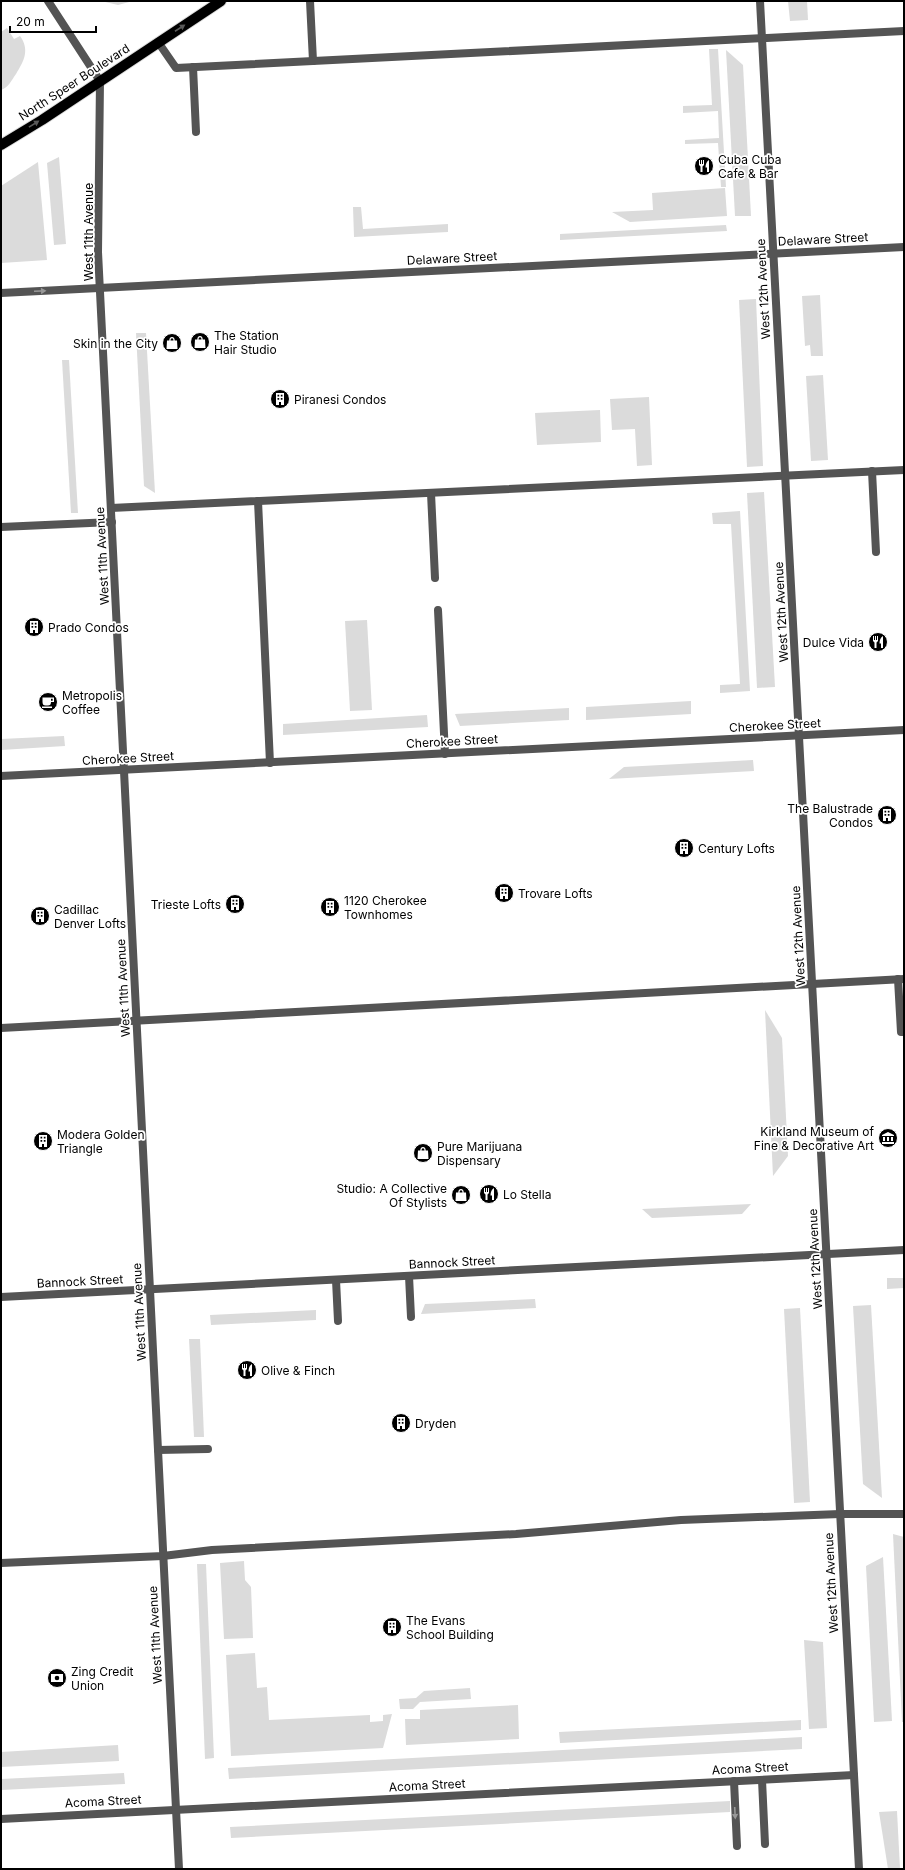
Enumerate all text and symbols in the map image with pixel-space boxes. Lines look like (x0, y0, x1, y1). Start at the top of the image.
scale bar (10, 8, 96, 34)
text: 20 m (16, 14, 45, 29)
one-way arrow (175, 24, 186, 32)
street label: North Speer Boulevard (16, 41, 132, 123)
one-way arrow (28, 121, 40, 128)
place label: Cuba Cuba Cafe & Bar (718, 152, 782, 181)
restaurant icon: Cuba Cuba Cafe & Bar (693, 155, 715, 177)
street label: West 11th Avenue (81, 183, 96, 281)
street label: Delaware Street (777, 229, 869, 249)
street label: West 12th Avenue (753, 238, 773, 340)
street label: Delaware Street (406, 248, 498, 268)
one-way arrow (34, 288, 46, 295)
place label: The Station Hair Studio (214, 328, 279, 357)
shop icon: The Station Hair Studio (189, 331, 211, 353)
shop icon: Skin in the City (161, 332, 183, 354)
place label: Skin in the City (73, 336, 158, 351)
building icon: Piranesi Condos (269, 388, 291, 410)
place label: Piranesi Condos (294, 392, 386, 407)
street label: West 11th Avenue (92, 507, 112, 605)
street label: West 12th Avenue (771, 561, 791, 663)
building icon: Prado Condos (23, 616, 45, 638)
place label: Prado Condos (48, 620, 129, 635)
restaurant icon: Dulce Vida (867, 631, 889, 653)
place label: Dulce Vida (803, 635, 864, 650)
place label: Metropolis Coffee (62, 688, 122, 717)
cafe icon: Metropolis Coffee (37, 691, 59, 713)
street label: Cherokee Street (729, 715, 821, 735)
street label: Cherokee Street (406, 731, 498, 751)
street label: Cherokee Street (82, 748, 174, 768)
place label: The Balustrade Condos (787, 801, 873, 830)
building icon: The Balustrade Condos (876, 804, 898, 826)
building icon: Century Lofts (673, 837, 695, 859)
place label: Century Lofts (698, 841, 775, 856)
building icon: Trovare Lofts (493, 882, 515, 904)
street label: West 12th Avenue (788, 885, 808, 987)
place label: Trovare Lofts (518, 886, 593, 901)
building icon: Trieste Lofts (224, 893, 246, 915)
place label: 1120 Cherokee Townhomes (344, 893, 427, 922)
building icon: 1120 Cherokee Townhomes (319, 896, 341, 918)
place label: Trieste Lofts (151, 897, 221, 912)
place label: Cadillac Denver Lofts (54, 902, 126, 931)
building icon: Cadillac Denver Lofts (29, 905, 51, 927)
street label: West 11th Avenue (113, 939, 133, 1037)
place label: Kirkland Museum of Fine & Decorative Art (754, 1124, 875, 1153)
place label: Modera Golden Triangle (57, 1127, 145, 1156)
museum icon: Kirkland Museum of Fine & Decorative Art (877, 1127, 899, 1149)
building icon: Modera Golden Triangle (32, 1130, 54, 1152)
place label: Pure Marijuana Dispensary (437, 1139, 522, 1168)
shop icon: Pure Marijuana Dispensary (412, 1142, 434, 1164)
place label: Studio: A Collective Of Stylists (336, 1181, 447, 1210)
restaurant icon: Lo Stella (478, 1183, 500, 1205)
shop icon: Studio: A Collective Of Stylists (450, 1184, 472, 1206)
place label: Lo Stella (503, 1187, 551, 1202)
street label: West 12th Avenue (805, 1208, 825, 1310)
street label: Bannock Street (408, 1252, 496, 1272)
street label: West 11th Avenue (129, 1263, 149, 1361)
street label: Bannock Street (36, 1271, 124, 1291)
restaurant icon: Olive & Finch (236, 1359, 258, 1381)
place label: Olive & Finch (261, 1363, 335, 1378)
building icon: Dryden (390, 1412, 412, 1434)
place label: Dryden (415, 1416, 456, 1431)
street label: West 12th Avenue (821, 1532, 841, 1634)
street label: West 11th Avenue (145, 1586, 165, 1684)
place label: The Evans School Building (406, 1613, 494, 1642)
building icon: The Evans School Building (381, 1616, 403, 1638)
place label: Zing Credit Union (71, 1664, 134, 1693)
bank icon: Zing Credit Union (46, 1667, 68, 1689)
street label: Acoma Street (711, 1758, 789, 1778)
street label: Acoma Street (388, 1775, 466, 1795)
street label: Acoma Street (64, 1791, 142, 1811)
one-way arrow (732, 1807, 739, 1819)

